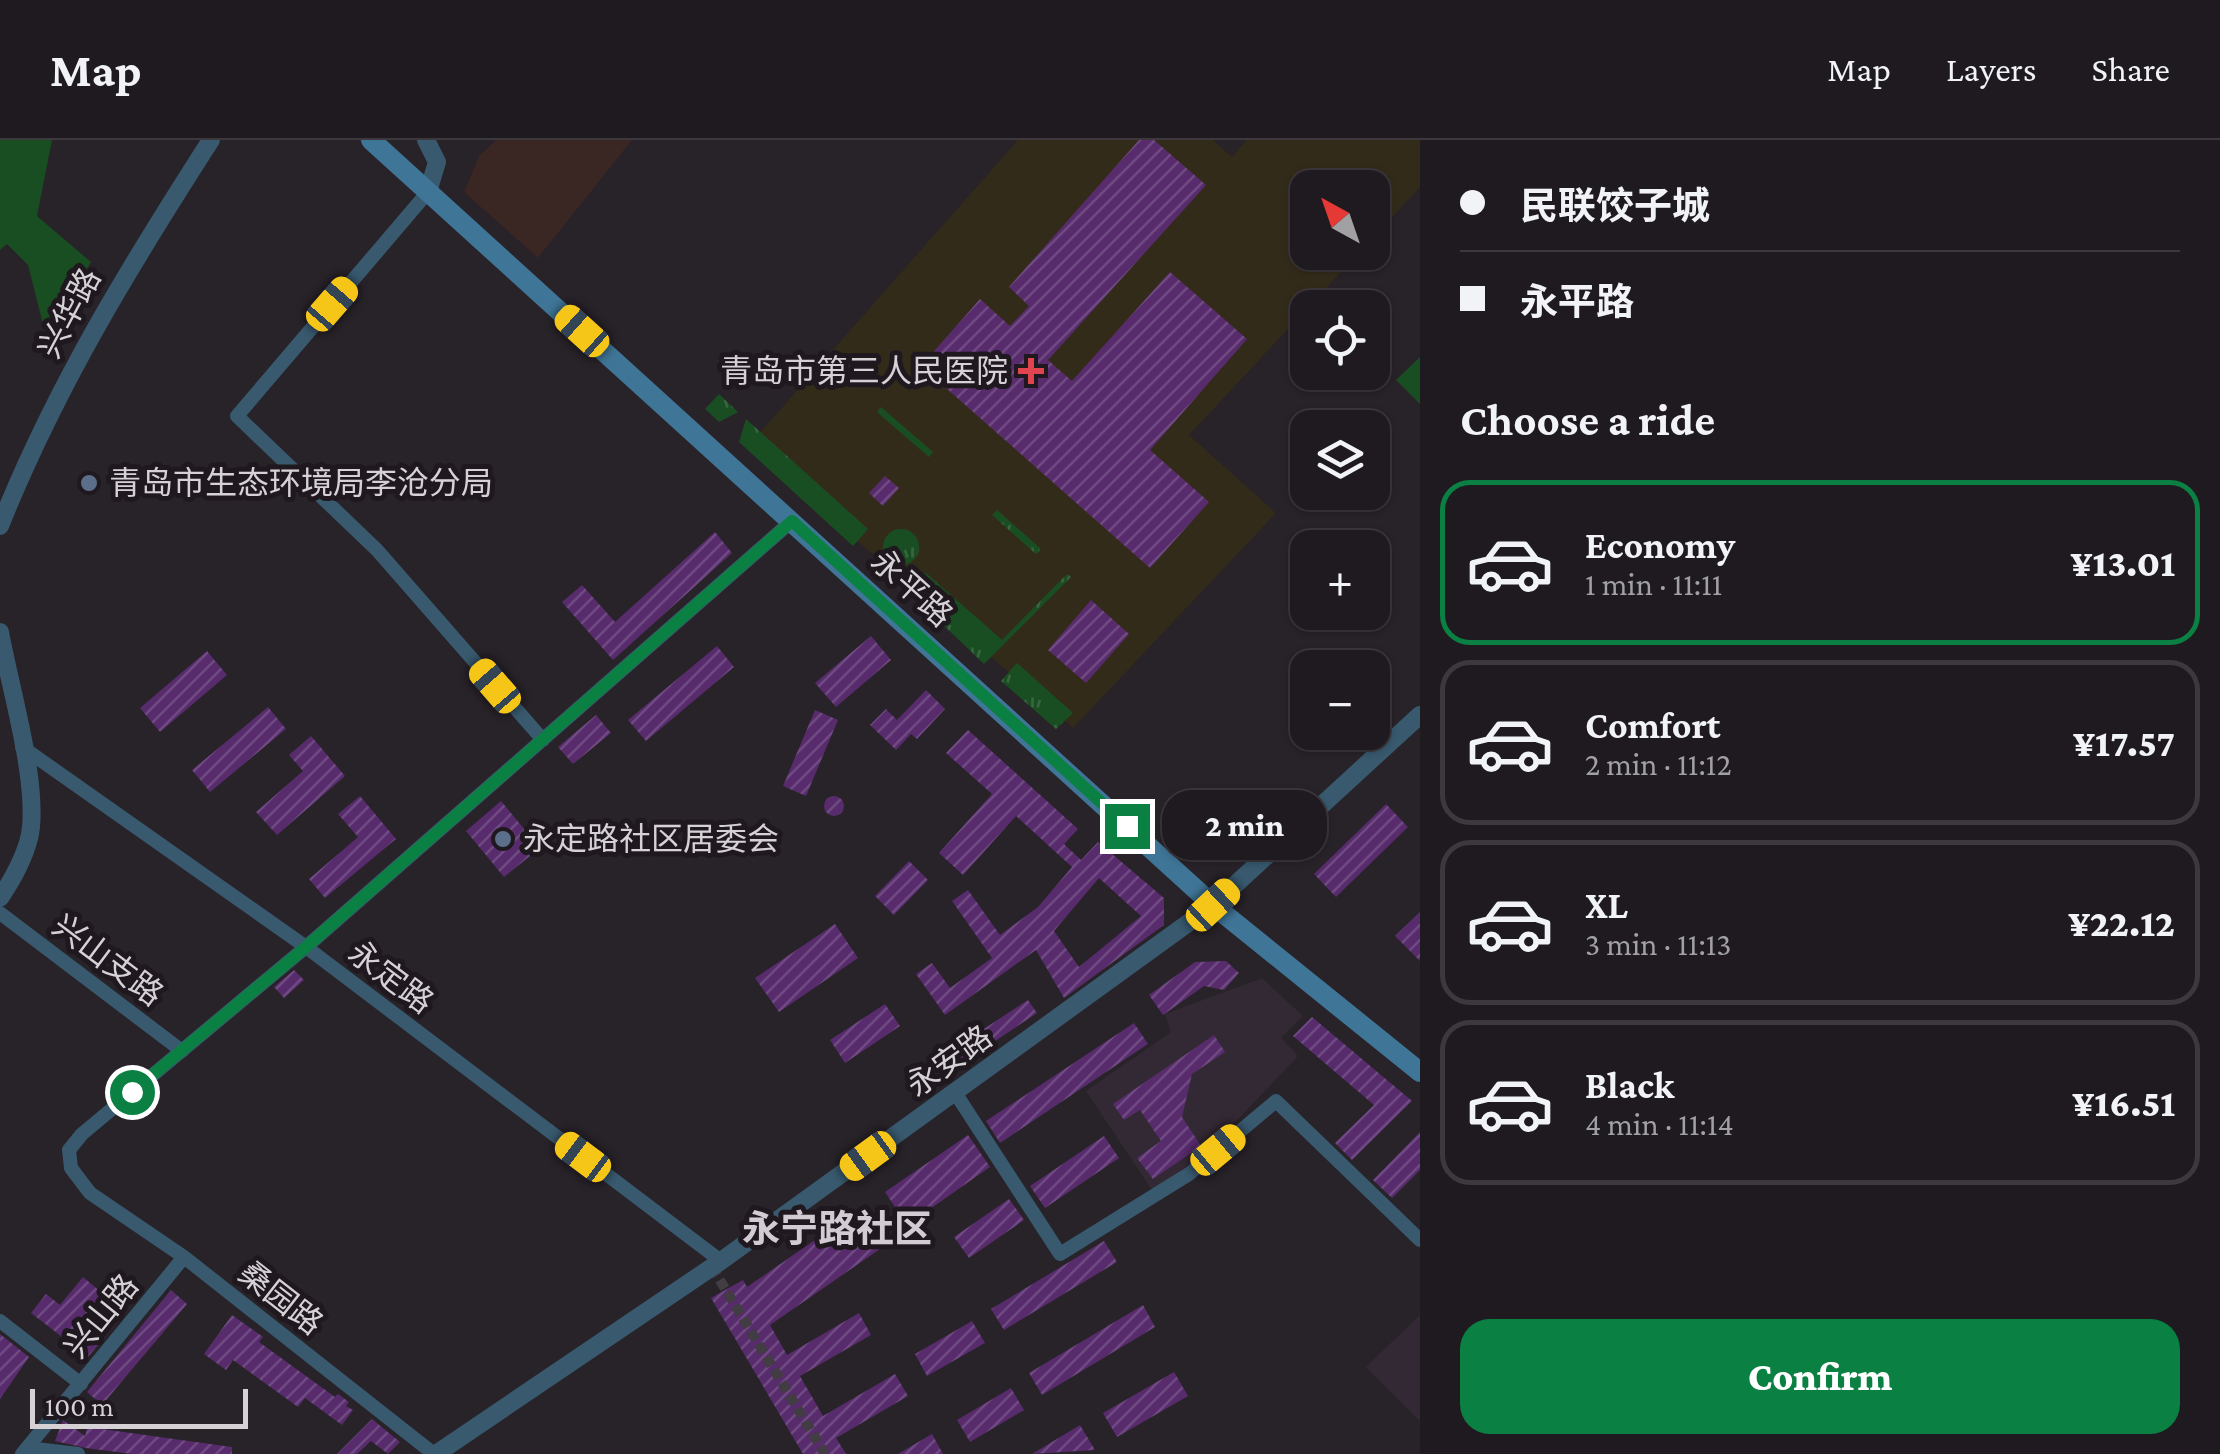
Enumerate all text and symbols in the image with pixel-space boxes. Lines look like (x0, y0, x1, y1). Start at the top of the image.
text: Map (50, 43, 142, 96)
text: Map (1827, 50, 1891, 89)
text: Layers (1946, 50, 2037, 89)
text: Share (2092, 50, 2170, 89)
north arrow (1290, 170, 1390, 270)
map controls (1290, 170, 1390, 750)
text: 民联饺子城 (1520, 185, 1710, 227)
street label: 兴华路 (31, 262, 107, 364)
car (301, 272, 363, 336)
text: 永平路 (1520, 281, 1634, 323)
button: locate (1290, 290, 1390, 390)
car (550, 300, 614, 362)
place label: 青岛市第三人民医院 (720, 353, 1008, 389)
marker: 青岛市第三人民医院 (1018, 358, 1044, 384)
text: Choose a ride (1460, 395, 1715, 445)
button: layers (1290, 410, 1390, 510)
place label: 青岛市生态环境局李沧分局 (109, 465, 493, 501)
marker: 青岛市生态环境局李沧分局 (78, 472, 100, 494)
icon: car (1465, 518, 1555, 608)
text: Economy (1585, 524, 1735, 566)
button: + (1290, 530, 1390, 630)
street label: 永平路 (864, 542, 960, 634)
text: ¥13.01 (2070, 542, 2175, 584)
text: 1 min · 11:11 (1585, 566, 1722, 602)
button: − (1290, 650, 1390, 750)
car (464, 654, 526, 718)
icon: car (1465, 698, 1555, 788)
text: Comfort (1585, 704, 1721, 746)
text: ¥17.57 (2073, 722, 2175, 764)
text: 2 min · 11:12 (1585, 746, 1732, 782)
callout: 2 min (1162, 791, 1327, 861)
route end (1105, 804, 1150, 849)
text: 2 min (1205, 807, 1284, 843)
place label: 永定路社区居委会 (523, 821, 779, 857)
marker: 永定路社区居委会 (492, 828, 514, 850)
car (1181, 874, 1245, 936)
icon: car (1465, 878, 1555, 968)
text: XL (1585, 884, 1628, 926)
text: ¥22.12 (2068, 902, 2175, 944)
street label: 兴山支路 (46, 907, 170, 1013)
text: 3 min · 11:13 (1585, 926, 1732, 962)
street label: 永定路 (342, 934, 440, 1020)
street label: 永安路 (900, 1018, 998, 1104)
icon: car (1465, 1058, 1555, 1148)
text: Black (1585, 1064, 1674, 1106)
route start (110, 1070, 155, 1115)
text: ¥16.51 (2072, 1082, 2175, 1124)
text: 4 min · 11:14 (1585, 1106, 1734, 1142)
car (1185, 1119, 1251, 1181)
car (835, 1126, 901, 1186)
car (550, 1127, 616, 1187)
district label: 永宁路社区 (742, 1208, 932, 1250)
street label: 桑园路 (232, 1254, 330, 1342)
street label: 兴山路 (57, 1267, 145, 1365)
button: Confirm (1460, 1319, 2180, 1434)
scale bar (30, 1384, 248, 1428)
text: 100 m (45, 1391, 114, 1422)

